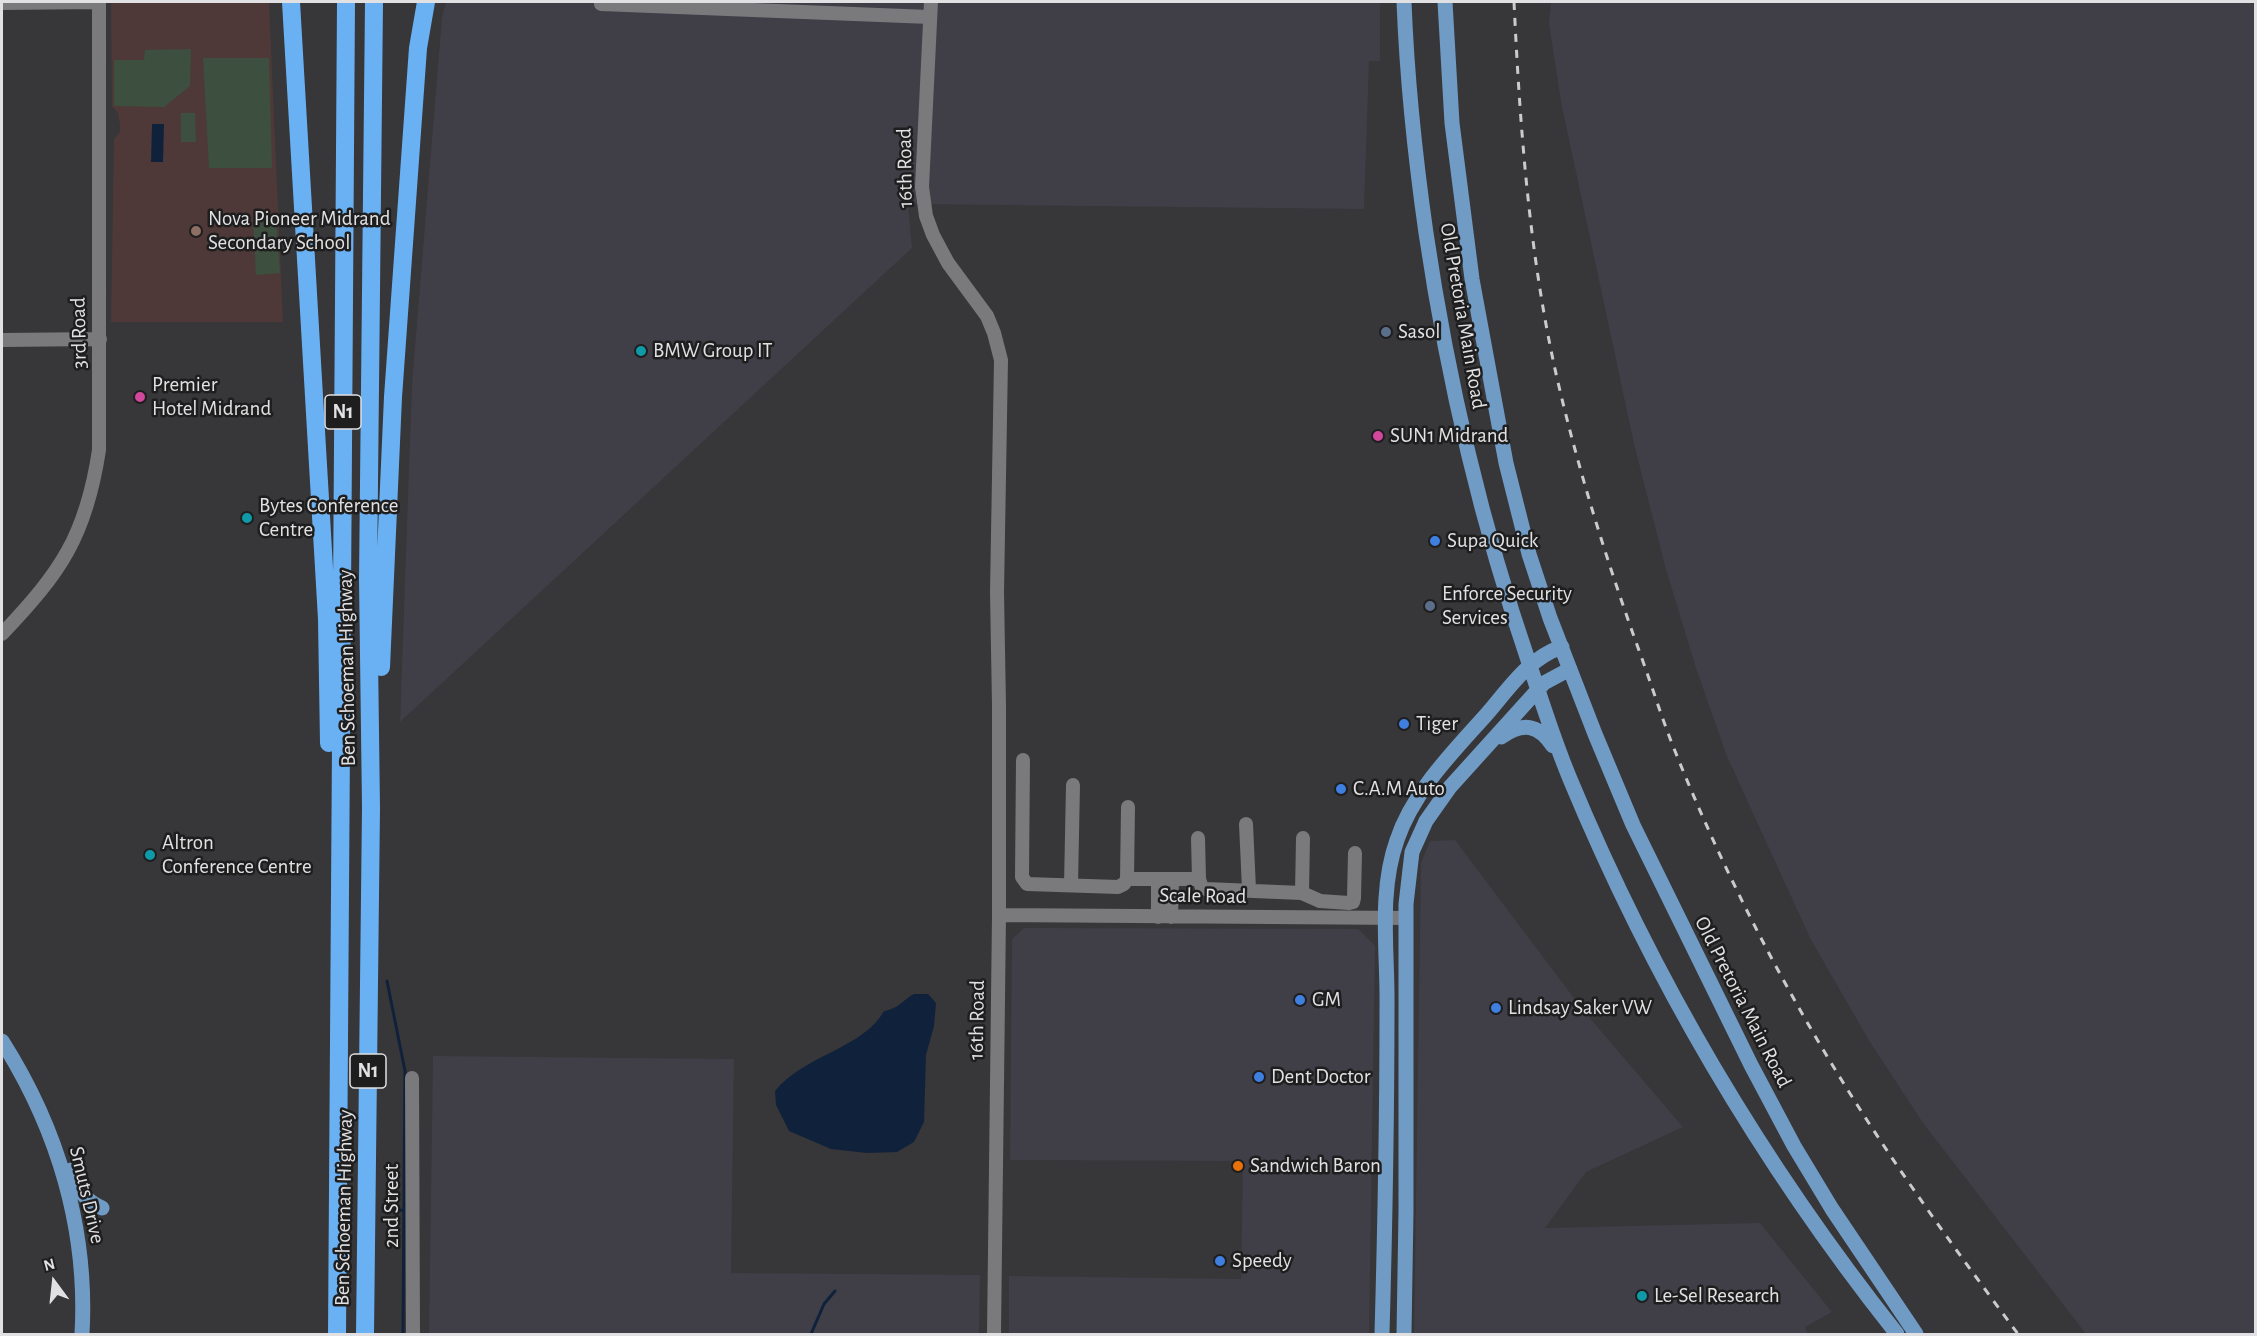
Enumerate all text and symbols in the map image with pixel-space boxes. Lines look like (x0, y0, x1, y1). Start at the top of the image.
street label: 16th Road (892, 128, 918, 208)
place label: Nova Pioneer Midrand Secondary School (208, 206, 391, 256)
street label: Old Pretoria Main Road (1434, 221, 1492, 411)
marker: Nova Pioneer Midrand Secondary School (189, 224, 203, 238)
street label: 3rd Road (66, 297, 92, 369)
place label: Sasol (1398, 319, 1440, 345)
marker: Sasol (1379, 325, 1393, 339)
place label: BMW Group IT (653, 338, 773, 364)
marker: BMW Group IT (634, 344, 648, 358)
place label: Premier Hotel Midrand (152, 372, 271, 422)
marker: Premier Hotel Midrand (133, 390, 147, 404)
road number: N1 (325, 395, 361, 429)
place label: SUN1 Midrand (1390, 423, 1508, 449)
marker: SUN1 Midrand (1371, 429, 1385, 443)
place label: Bytes Conference Centre (259, 493, 399, 543)
marker: Bytes Conference Centre (240, 511, 254, 525)
place label: Supa Quick (1447, 528, 1538, 554)
marker: Supa Quick (1428, 534, 1442, 548)
street label: Ben Schoeman Highway (333, 570, 361, 766)
place label: Enforce Security Services (1442, 581, 1572, 631)
marker: Enforce Security Services (1423, 599, 1437, 613)
place label: Tiger (1416, 711, 1458, 737)
marker: Tiger (1397, 717, 1411, 731)
place label: C.A.M Auto (1353, 776, 1445, 802)
marker: C.A.M Auto (1334, 782, 1348, 796)
place label: Altron Conference Centre (162, 830, 312, 880)
marker: Altron Conference Centre (143, 848, 157, 862)
street label: Scale Road (1159, 883, 1247, 909)
street label: Old Pretoria Main Road (1689, 912, 1797, 1092)
street label: 16th Road (964, 980, 990, 1060)
place label: GM (1312, 987, 1341, 1013)
marker: GM (1293, 993, 1307, 1007)
place label: Lindsay Saker VW (1508, 995, 1652, 1021)
marker: Lindsay Saker VW (1489, 1001, 1503, 1015)
road number: N1 (350, 1054, 386, 1088)
place label: Dent Doctor (1271, 1064, 1370, 1090)
marker: Dent Doctor (1252, 1070, 1266, 1084)
street label: Ben Schoeman Highway (330, 1110, 358, 1306)
street label: Smuts Drive (64, 1144, 110, 1246)
place label: Sandwich Baron (1250, 1153, 1381, 1179)
marker: Sandwich Baron (1231, 1159, 1245, 1173)
street label: 2nd Street (379, 1164, 405, 1248)
place label: Speedy (1232, 1248, 1292, 1274)
north arrow (24, 1252, 84, 1312)
marker: Speedy (1213, 1254, 1227, 1268)
text: N (42, 1255, 57, 1274)
place label: Le-Sel Research (1654, 1283, 1780, 1309)
marker: Le-Sel Research (1635, 1289, 1649, 1303)

